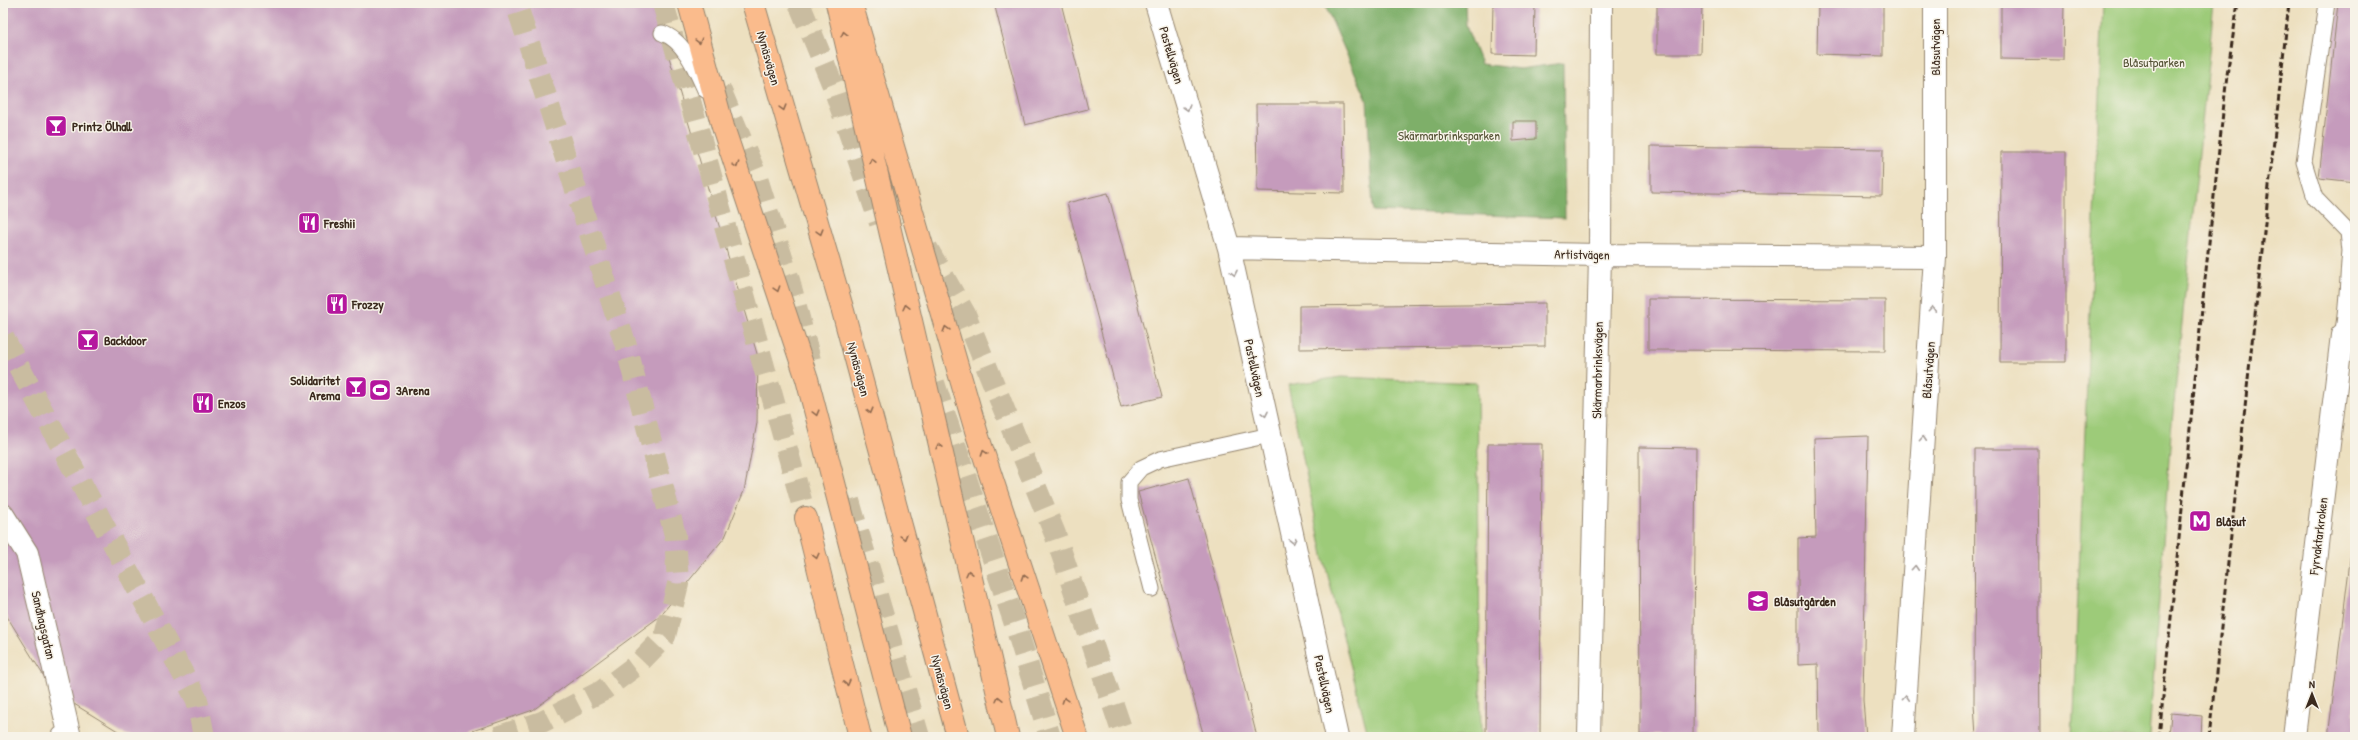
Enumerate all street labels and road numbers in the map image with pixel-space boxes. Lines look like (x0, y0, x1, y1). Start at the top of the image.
street label: Blåsutvägen (1926, 18, 1944, 75)
street label: Pastellvägen (1155, 24, 1189, 86)
street label: Nynäsvägen (753, 29, 785, 87)
street label: Artistvägen (1554, 245, 1610, 263)
street label: Skärmarbrinksvägen (1587, 321, 1607, 419)
street label: Pastellvägen (1240, 337, 1270, 399)
street label: Nynäsvägen (843, 340, 875, 398)
street label: Blåsutvägen (1917, 341, 1939, 399)
street label: Fyrvaktarkroken (2304, 496, 2332, 577)
street label: Sandhagsgatan (27, 589, 61, 661)
street label: Nynäsvägen (927, 653, 959, 711)
street label: Pastellvägen (1310, 653, 1340, 715)

